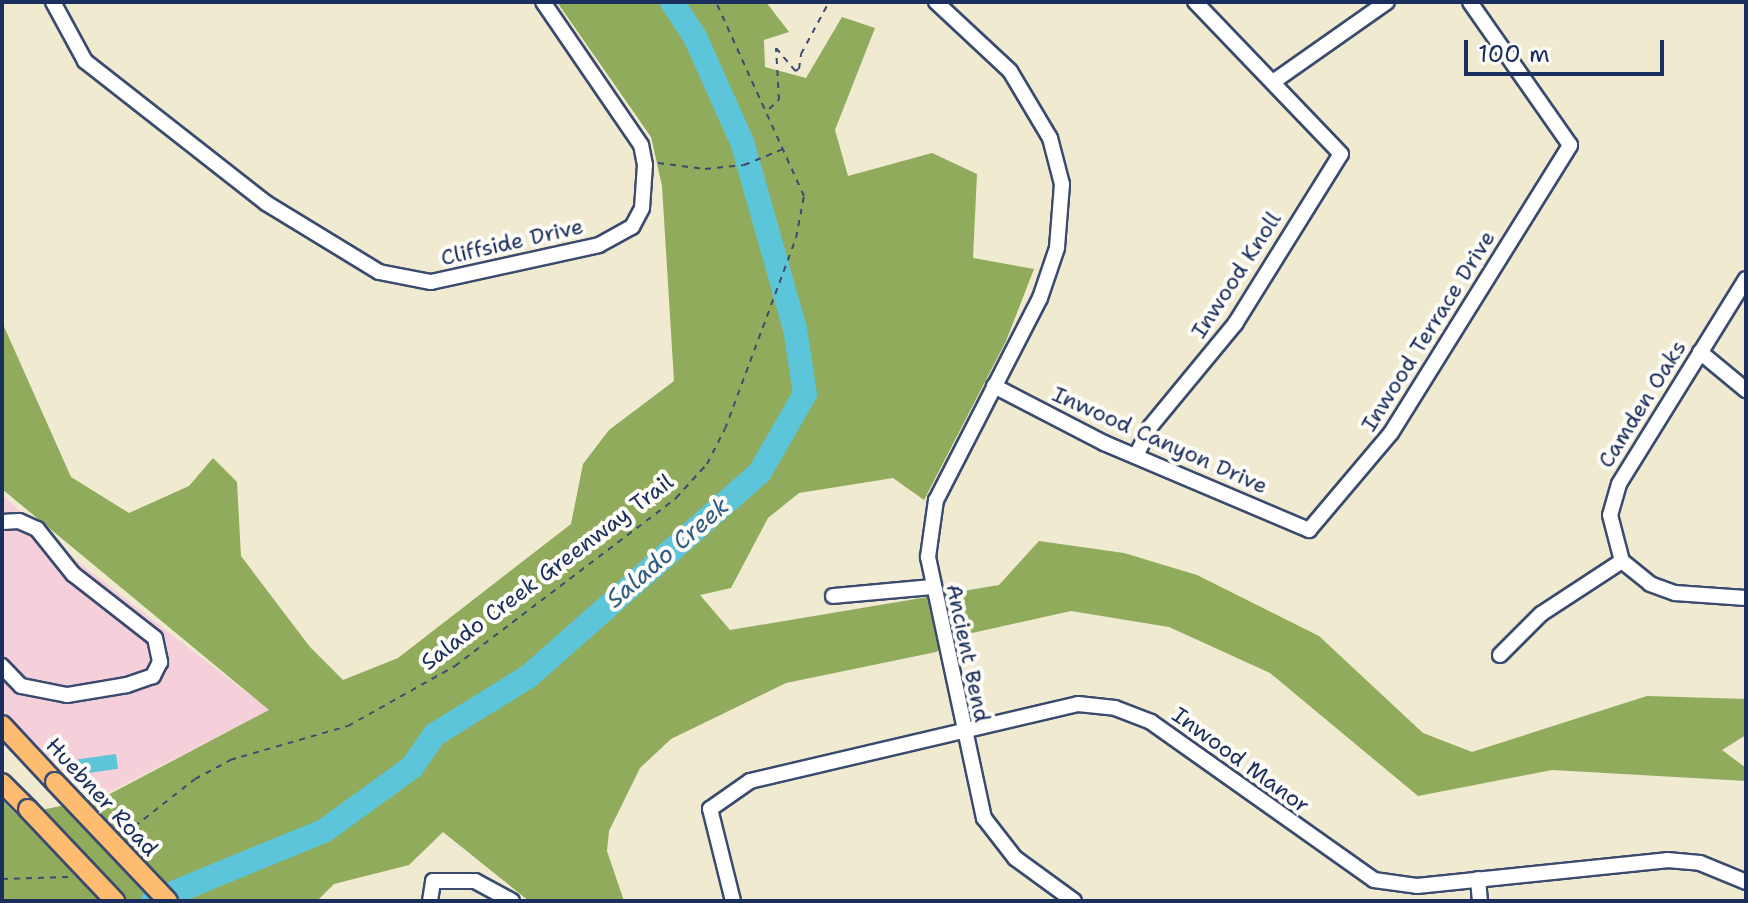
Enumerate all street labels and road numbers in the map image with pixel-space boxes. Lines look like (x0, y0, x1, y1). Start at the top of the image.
street label: Inwood Knoll (1185, 207, 1287, 343)
street label: Cliffside Drive (438, 213, 586, 271)
street label: Inwood Terrace Drive (1355, 226, 1501, 436)
street label: Camden Oaks (1592, 335, 1692, 473)
street label: Inwood Canyon Drive (1048, 381, 1272, 499)
street label: Salado Creek Greenway Trail (416, 468, 678, 676)
street label: Ancient Bend (940, 581, 996, 725)
street label: Inwood Manor (1167, 701, 1315, 819)
street label: Huebner Road (40, 732, 164, 862)

